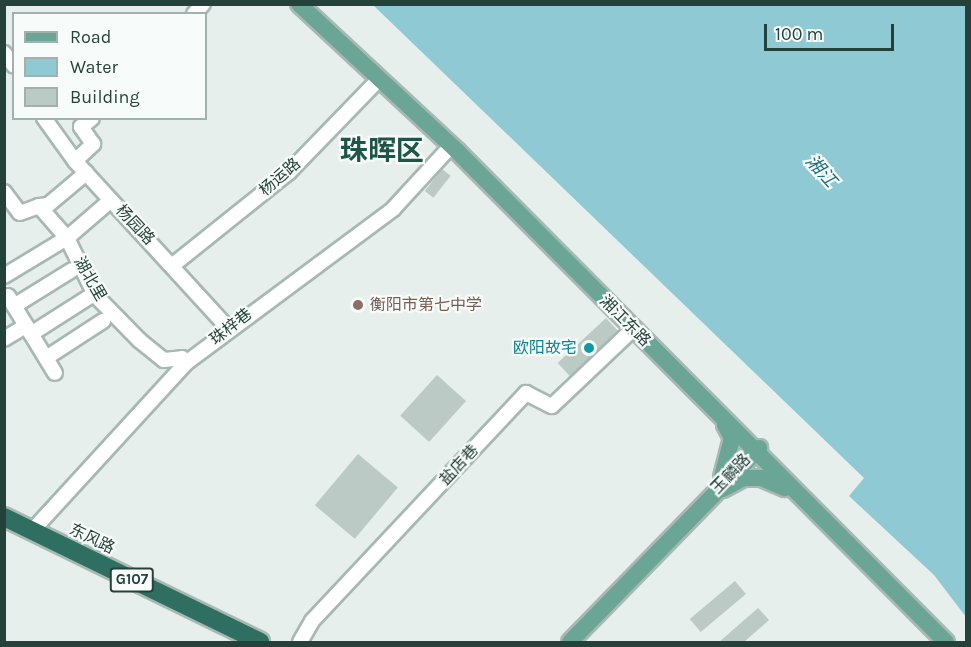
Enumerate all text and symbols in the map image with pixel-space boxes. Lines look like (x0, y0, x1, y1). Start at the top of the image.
legend (12, 12, 207, 120)
scale bar (767, 12, 898, 50)
text: 100 m (775, 23, 823, 45)
text: Road (70, 26, 111, 48)
text: Water (70, 56, 118, 78)
text: Building (70, 86, 140, 108)
district label: 珠晖区 (340, 134, 424, 168)
water label: 湘江 (801, 150, 841, 192)
street label: 杨运路 (256, 154, 304, 200)
street label: 杨园路 (112, 201, 158, 249)
street label: 湖北里 (70, 253, 110, 305)
street label: 湘江东路 (596, 292, 654, 350)
place label: 衡阳市第七中学 (370, 295, 482, 315)
marker: 衡阳市第七中学 (351, 298, 365, 312)
street label: 珠梓巷 (206, 305, 256, 349)
place label: 欧阳故宅 (513, 338, 577, 358)
marker: 欧阳故宅 (582, 341, 596, 355)
street label: 盐店巷 (436, 441, 482, 489)
street label: 玉麟路 (707, 450, 755, 498)
street label: 东风路 (66, 520, 118, 558)
road number: G107 (110, 568, 154, 592)

